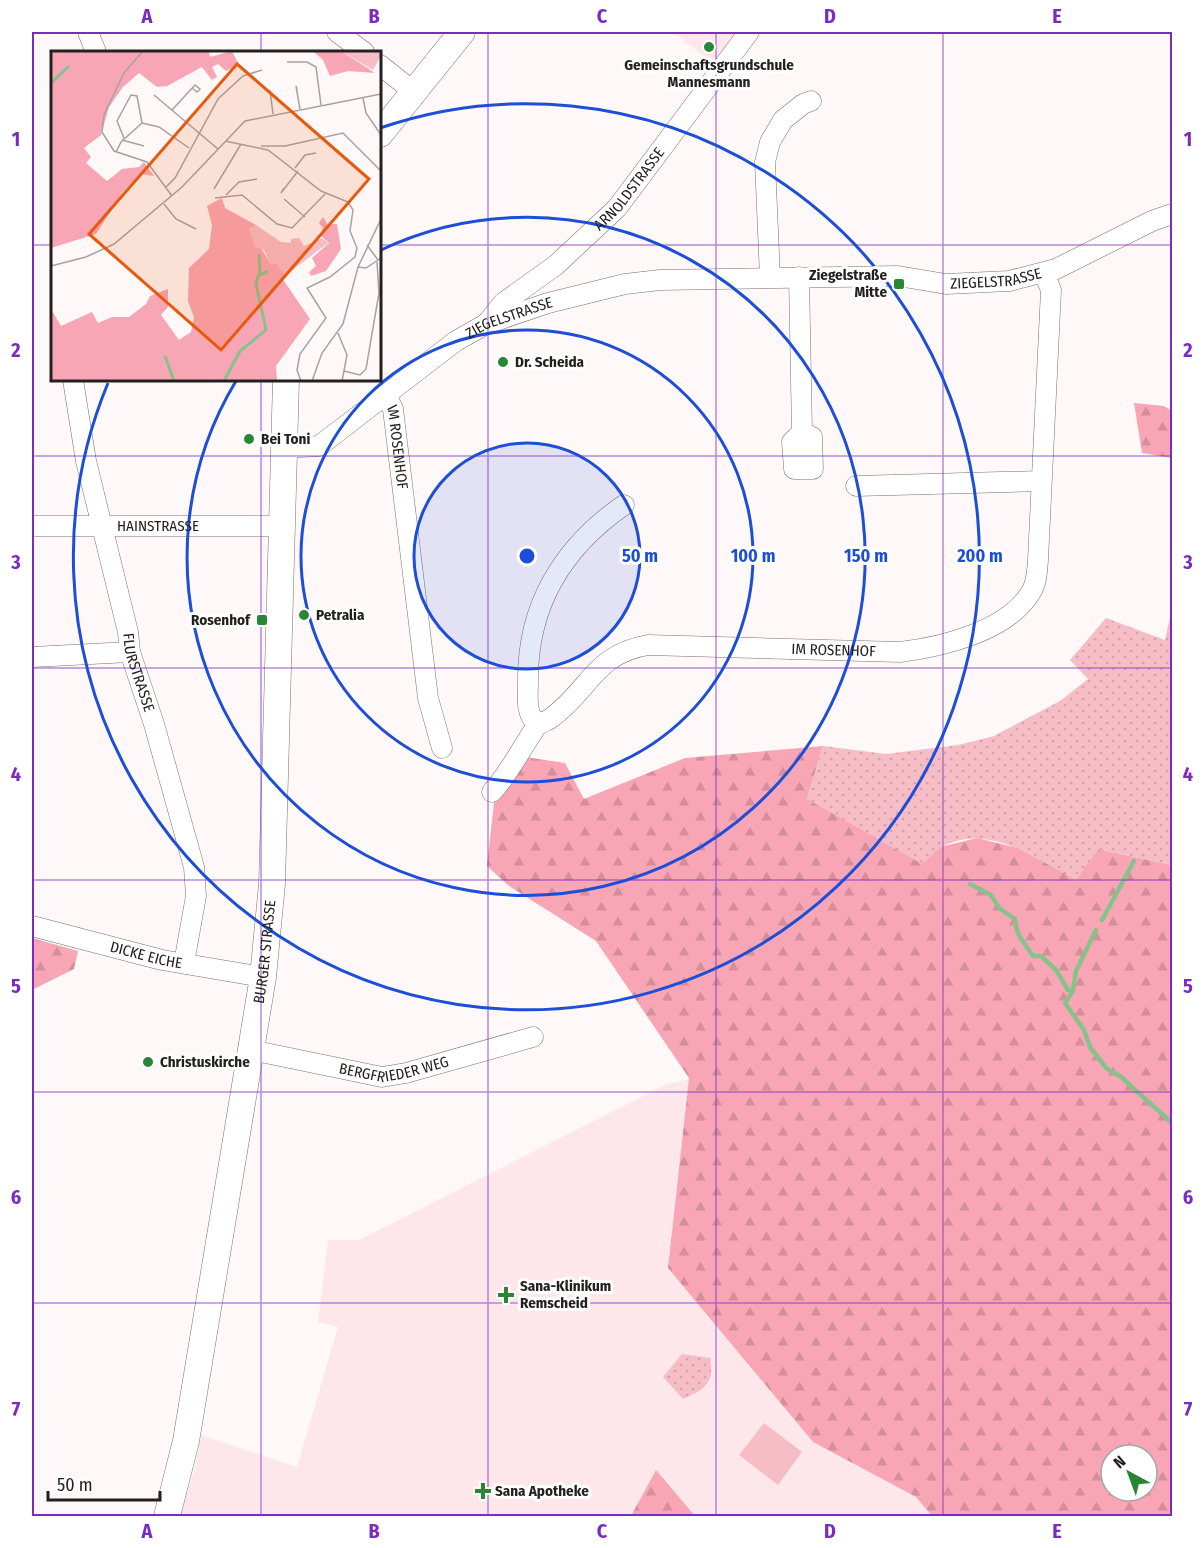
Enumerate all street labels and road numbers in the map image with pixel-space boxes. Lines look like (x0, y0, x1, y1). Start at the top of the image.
street label: ARNOLDSTRASSE (590, 144, 668, 234)
street label: ZIEGELSTRASSE (950, 264, 1043, 293)
street label: ZIEGELSTRASSE (462, 293, 554, 343)
street label: IM ROSENHOF (383, 402, 412, 490)
street label: HAINSTRASSE (117, 517, 199, 535)
street label: FLURSTRASSE (119, 632, 158, 714)
street label: IM ROSENHOF (791, 640, 876, 660)
street label: BURGER STRASSE (250, 899, 279, 1005)
street label: DICKE EICHE (108, 938, 184, 972)
street label: BERGFRIEDER WEG (337, 1052, 451, 1086)

